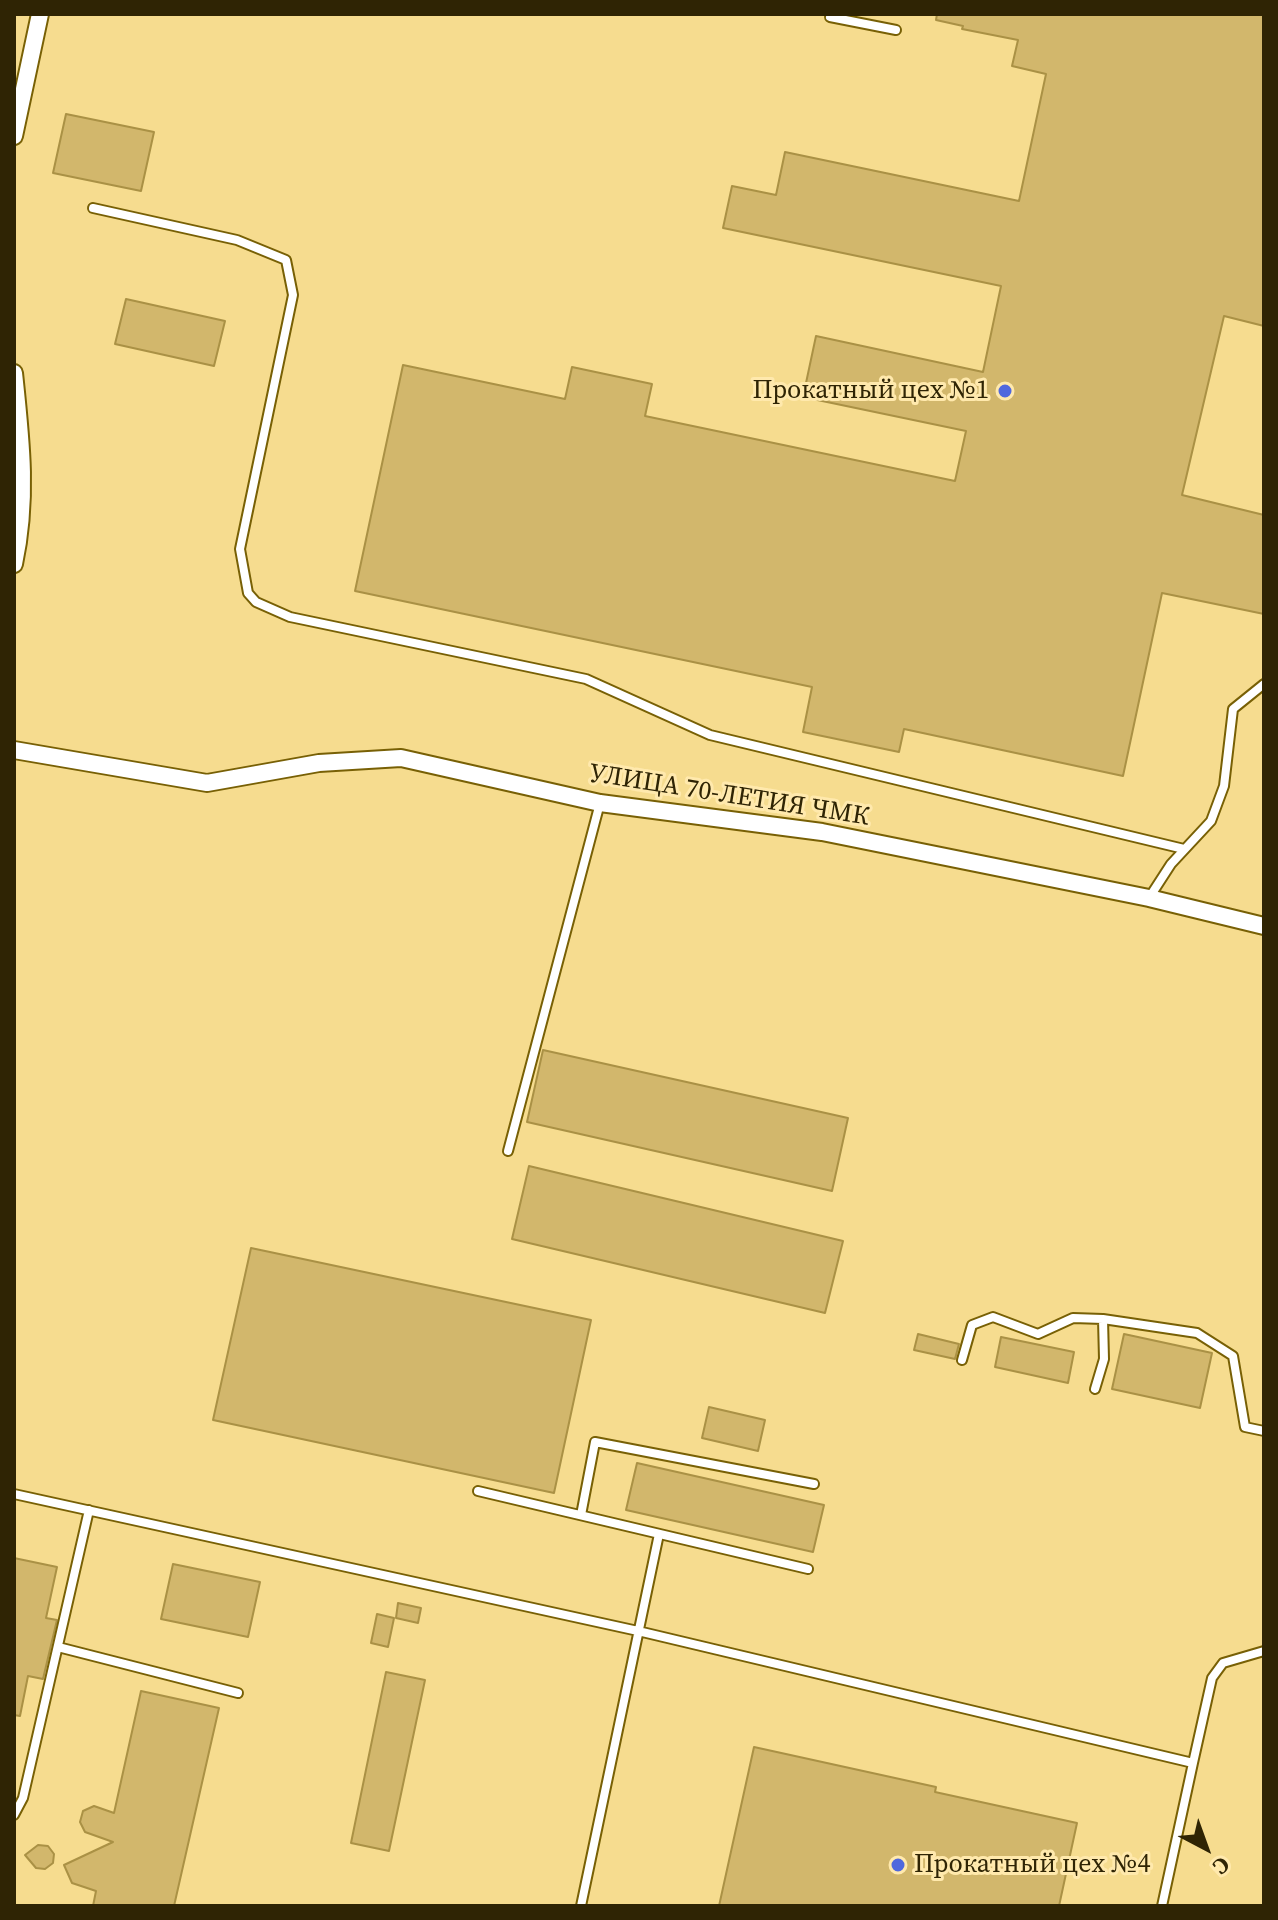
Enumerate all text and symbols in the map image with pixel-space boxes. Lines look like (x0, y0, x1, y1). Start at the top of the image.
place label: Прокатный цех №1 (753, 375, 989, 407)
marker: Прокатный цех №1 (996, 382, 1014, 400)
street label: УЛИЦА 70-ЛЕТИЯ ЧМК (587, 758, 871, 834)
north arrow (1166, 1808, 1246, 1888)
place label: Прокатный цех №4 (914, 1849, 1150, 1881)
text: С (1207, 1850, 1237, 1882)
marker: Прокатный цех №4 (889, 1856, 907, 1874)

